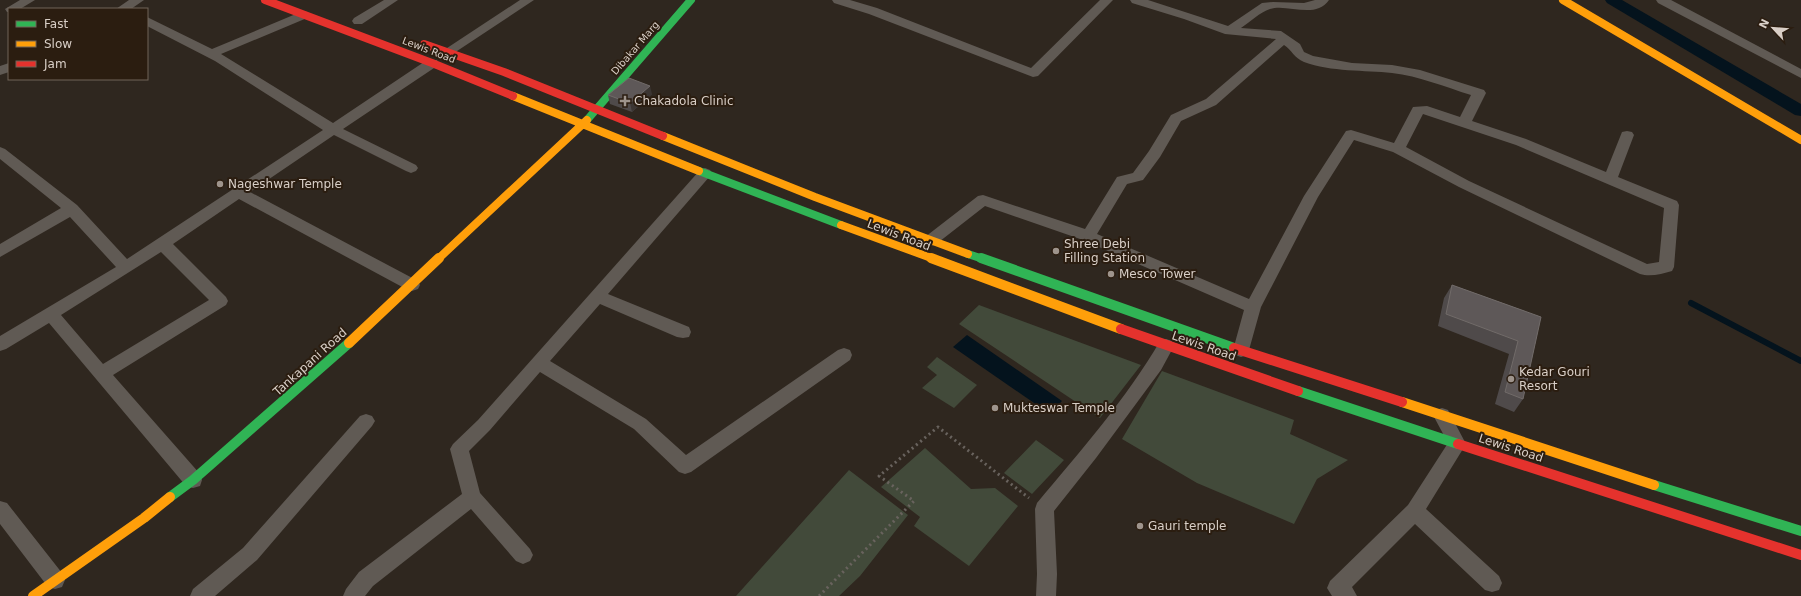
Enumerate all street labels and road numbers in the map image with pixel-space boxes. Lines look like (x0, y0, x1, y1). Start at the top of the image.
street label: Dibakar Marg (609, 19, 661, 77)
street label: Lewis Road (401, 35, 457, 65)
street label: Lewis Road (865, 216, 933, 254)
street label: Tankapani Road (270, 325, 350, 399)
street label: Lewis Road (1170, 328, 1238, 364)
street label: Lewis Road (1477, 431, 1545, 465)

